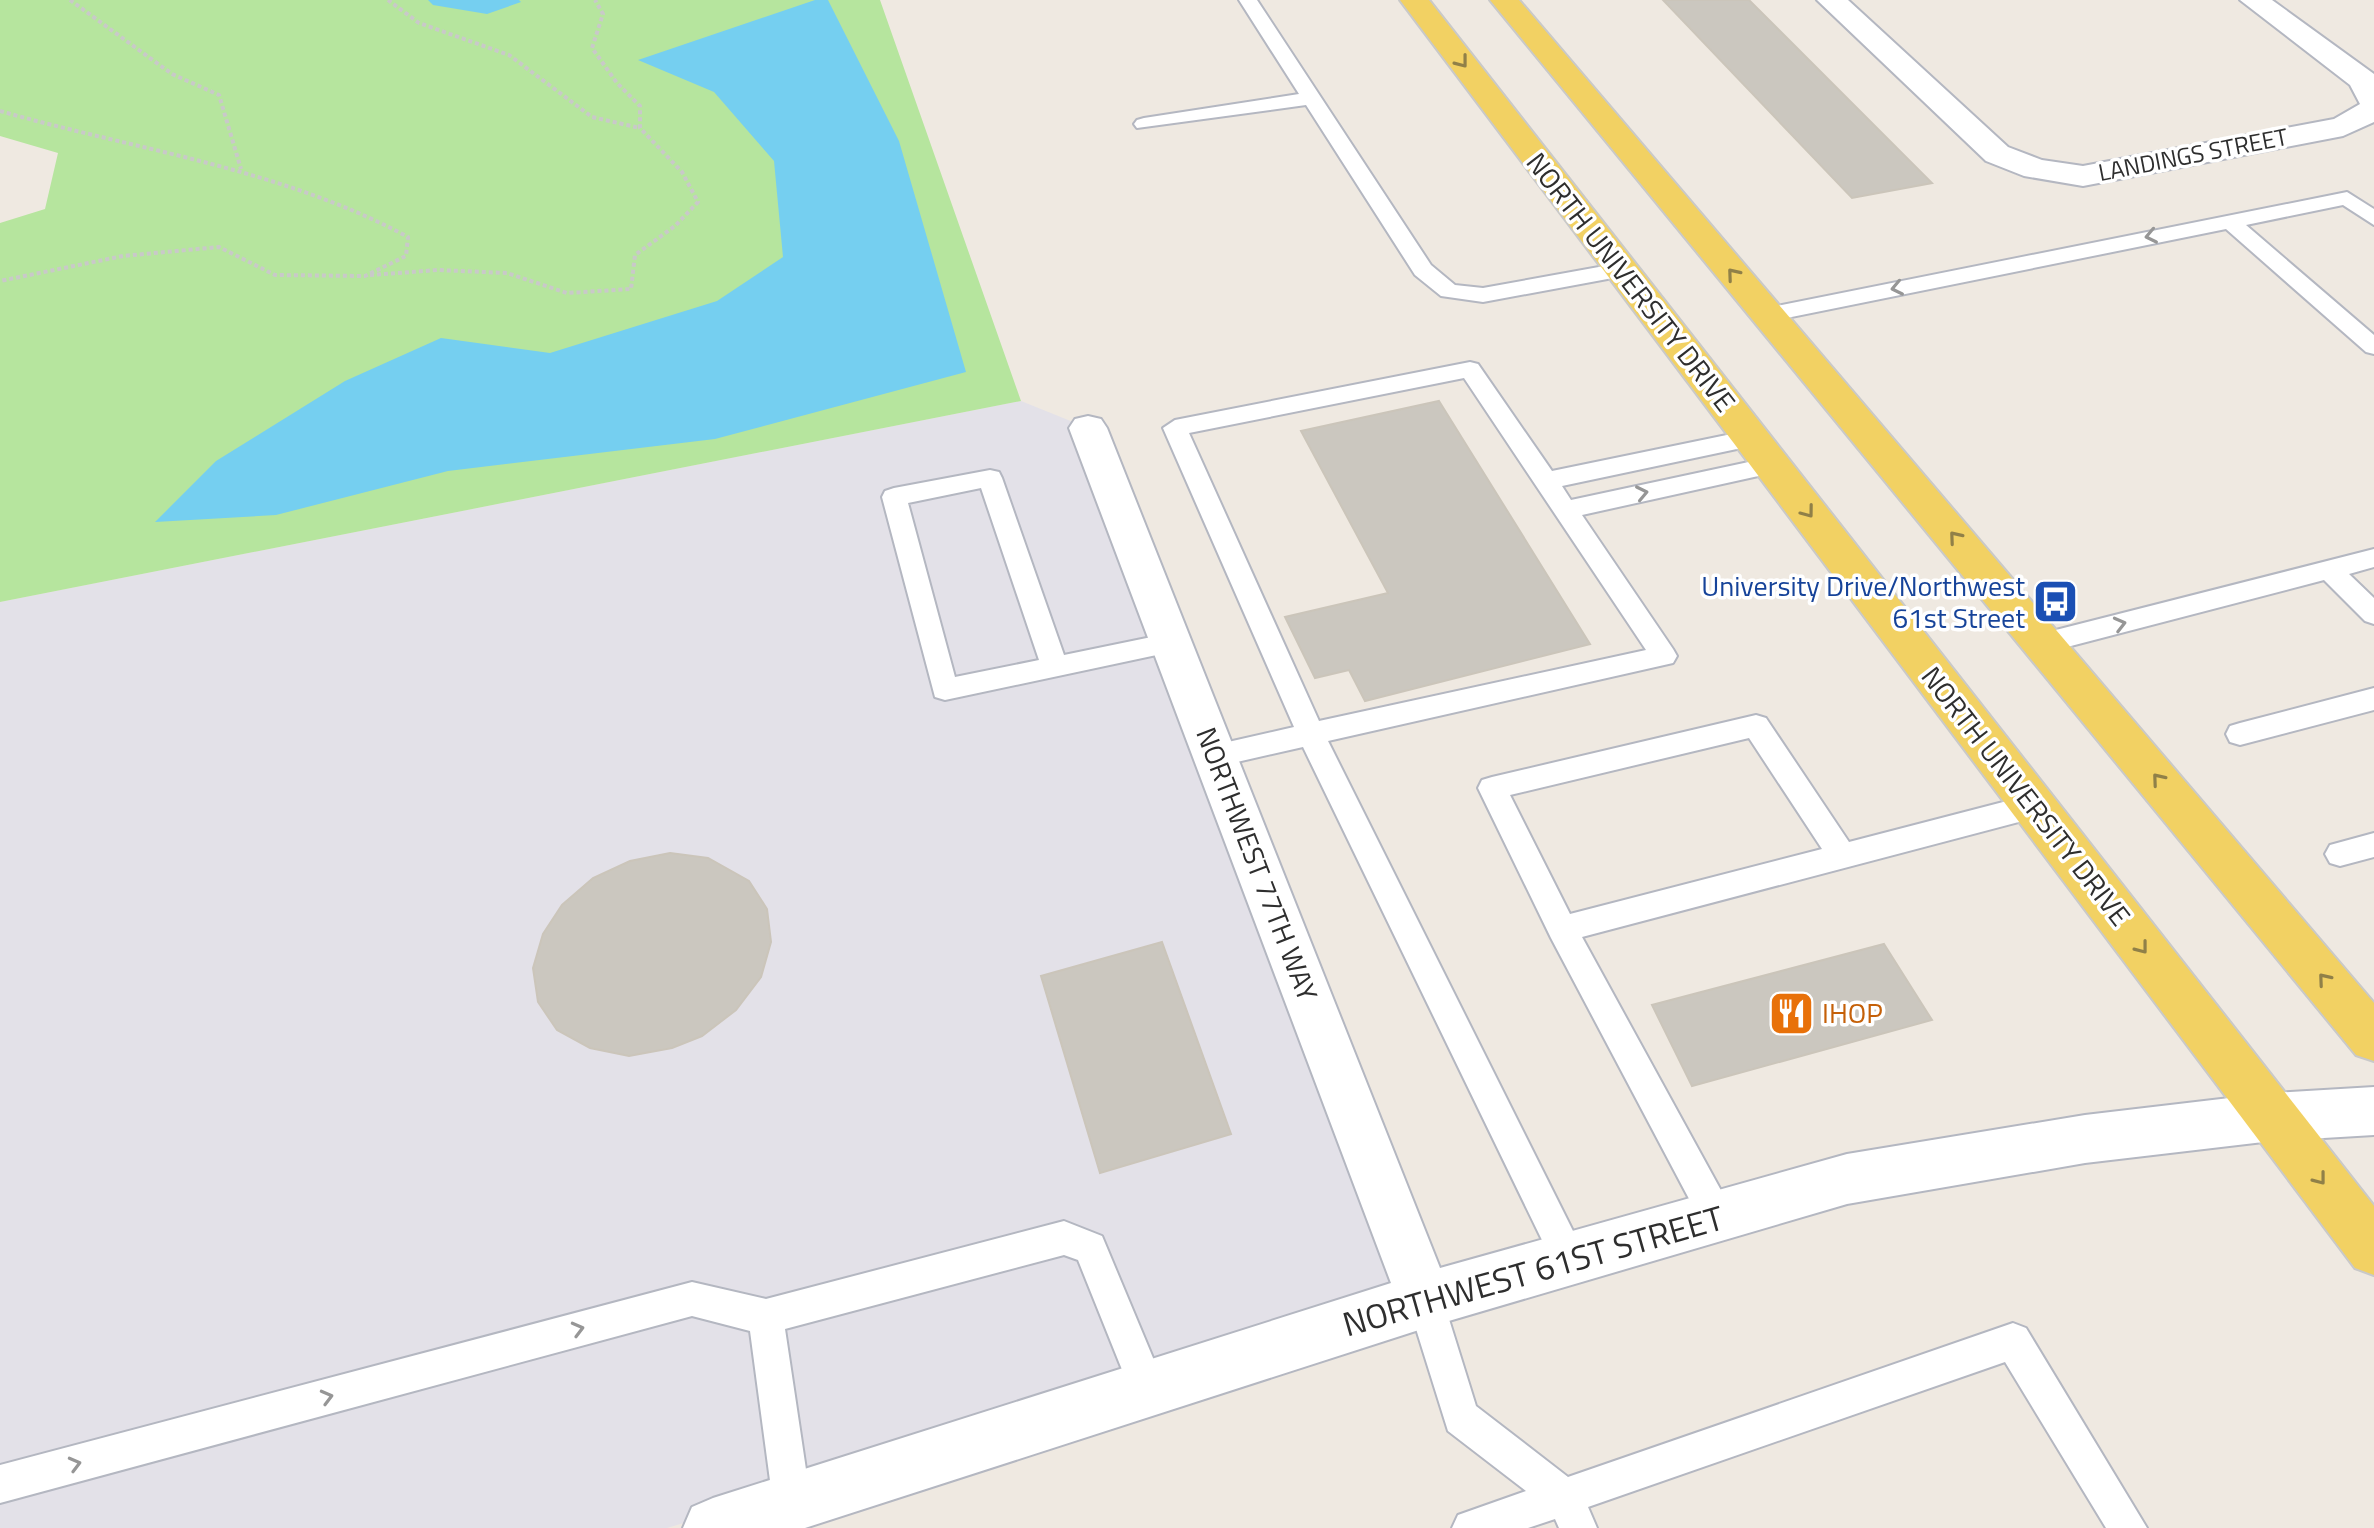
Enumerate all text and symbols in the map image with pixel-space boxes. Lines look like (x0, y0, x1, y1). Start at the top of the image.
one-way arrow (1452, 53, 1466, 68)
street label: LANDINGS STREET (2095, 118, 2291, 190)
street label: NORTH UNIVERSITY DRIVE (1516, 143, 1747, 421)
one-way arrow (2145, 227, 2159, 244)
one-way arrow (1728, 269, 1743, 283)
one-way arrow (1890, 279, 1904, 296)
one-way arrow (1635, 485, 1648, 502)
one-way arrow (1798, 503, 1812, 518)
one-way arrow (1950, 532, 1965, 546)
place label: University Drive/Northwest 61st Street (1701, 564, 2025, 639)
bus stop icon: University Drive/Northwest 61st Street (2032, 578, 2080, 626)
one-way arrow (2112, 616, 2126, 633)
street label: NORTH UNIVERSITY DRIVE (1911, 657, 2142, 935)
street label: NORTHWEST 77TH WAY (1185, 721, 1330, 1007)
one-way arrow (2153, 774, 2168, 788)
one-way arrow (2133, 939, 2147, 954)
one-way arrow (2319, 974, 2334, 988)
restaurant icon: IHOP (1767, 989, 1815, 1037)
place label: IHOP (1822, 991, 1883, 1034)
one-way arrow (2310, 1170, 2324, 1185)
street label: NORTHWEST 61ST STREET (1336, 1191, 1729, 1349)
one-way arrow (570, 1322, 584, 1339)
one-way arrow (319, 1389, 333, 1406)
one-way arrow (68, 1456, 82, 1473)

